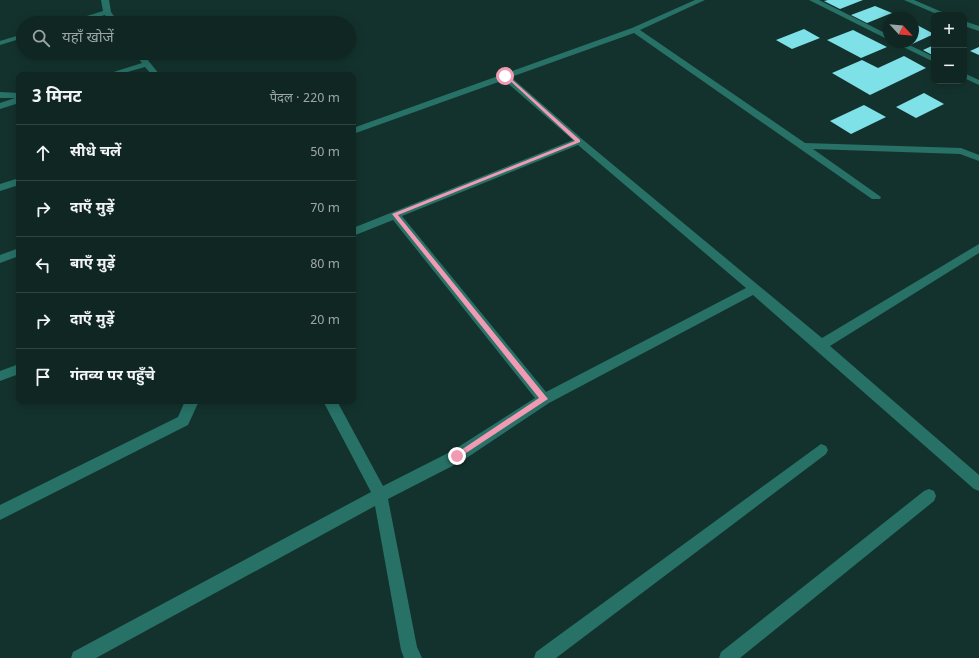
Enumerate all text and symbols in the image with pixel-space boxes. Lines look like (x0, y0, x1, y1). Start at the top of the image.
north arrow (883, 12, 919, 48)
map controls (931, 12, 967, 84)
button: + (931, 12, 967, 48)
search box (16, 16, 356, 60)
icon: search (30, 27, 52, 49)
text: यहाँ खोजें (62, 29, 114, 48)
button: − (931, 48, 967, 84)
route start (496, 67, 514, 85)
text: 3 मिनट (32, 87, 82, 109)
text: पैदल · 220 m (270, 90, 340, 107)
icon: ahead (32, 142, 54, 164)
text: सीधे चलें (70, 143, 121, 162)
text: 50 m (310, 144, 340, 161)
icon: right (32, 198, 54, 220)
text: दाएँ मुड़ें (70, 199, 114, 218)
text: 70 m (310, 200, 340, 217)
icon: left (32, 254, 54, 276)
text: बाएँ मुड़ें (70, 255, 115, 274)
text: 80 m (310, 256, 340, 273)
icon: right (32, 310, 54, 332)
text: दाएँ मुड़ें (70, 311, 114, 330)
text: 20 m (310, 312, 340, 329)
icon: arrive (32, 366, 54, 388)
text: गंतव्य पर पहुँचे (70, 367, 155, 386)
route end (448, 447, 466, 465)

